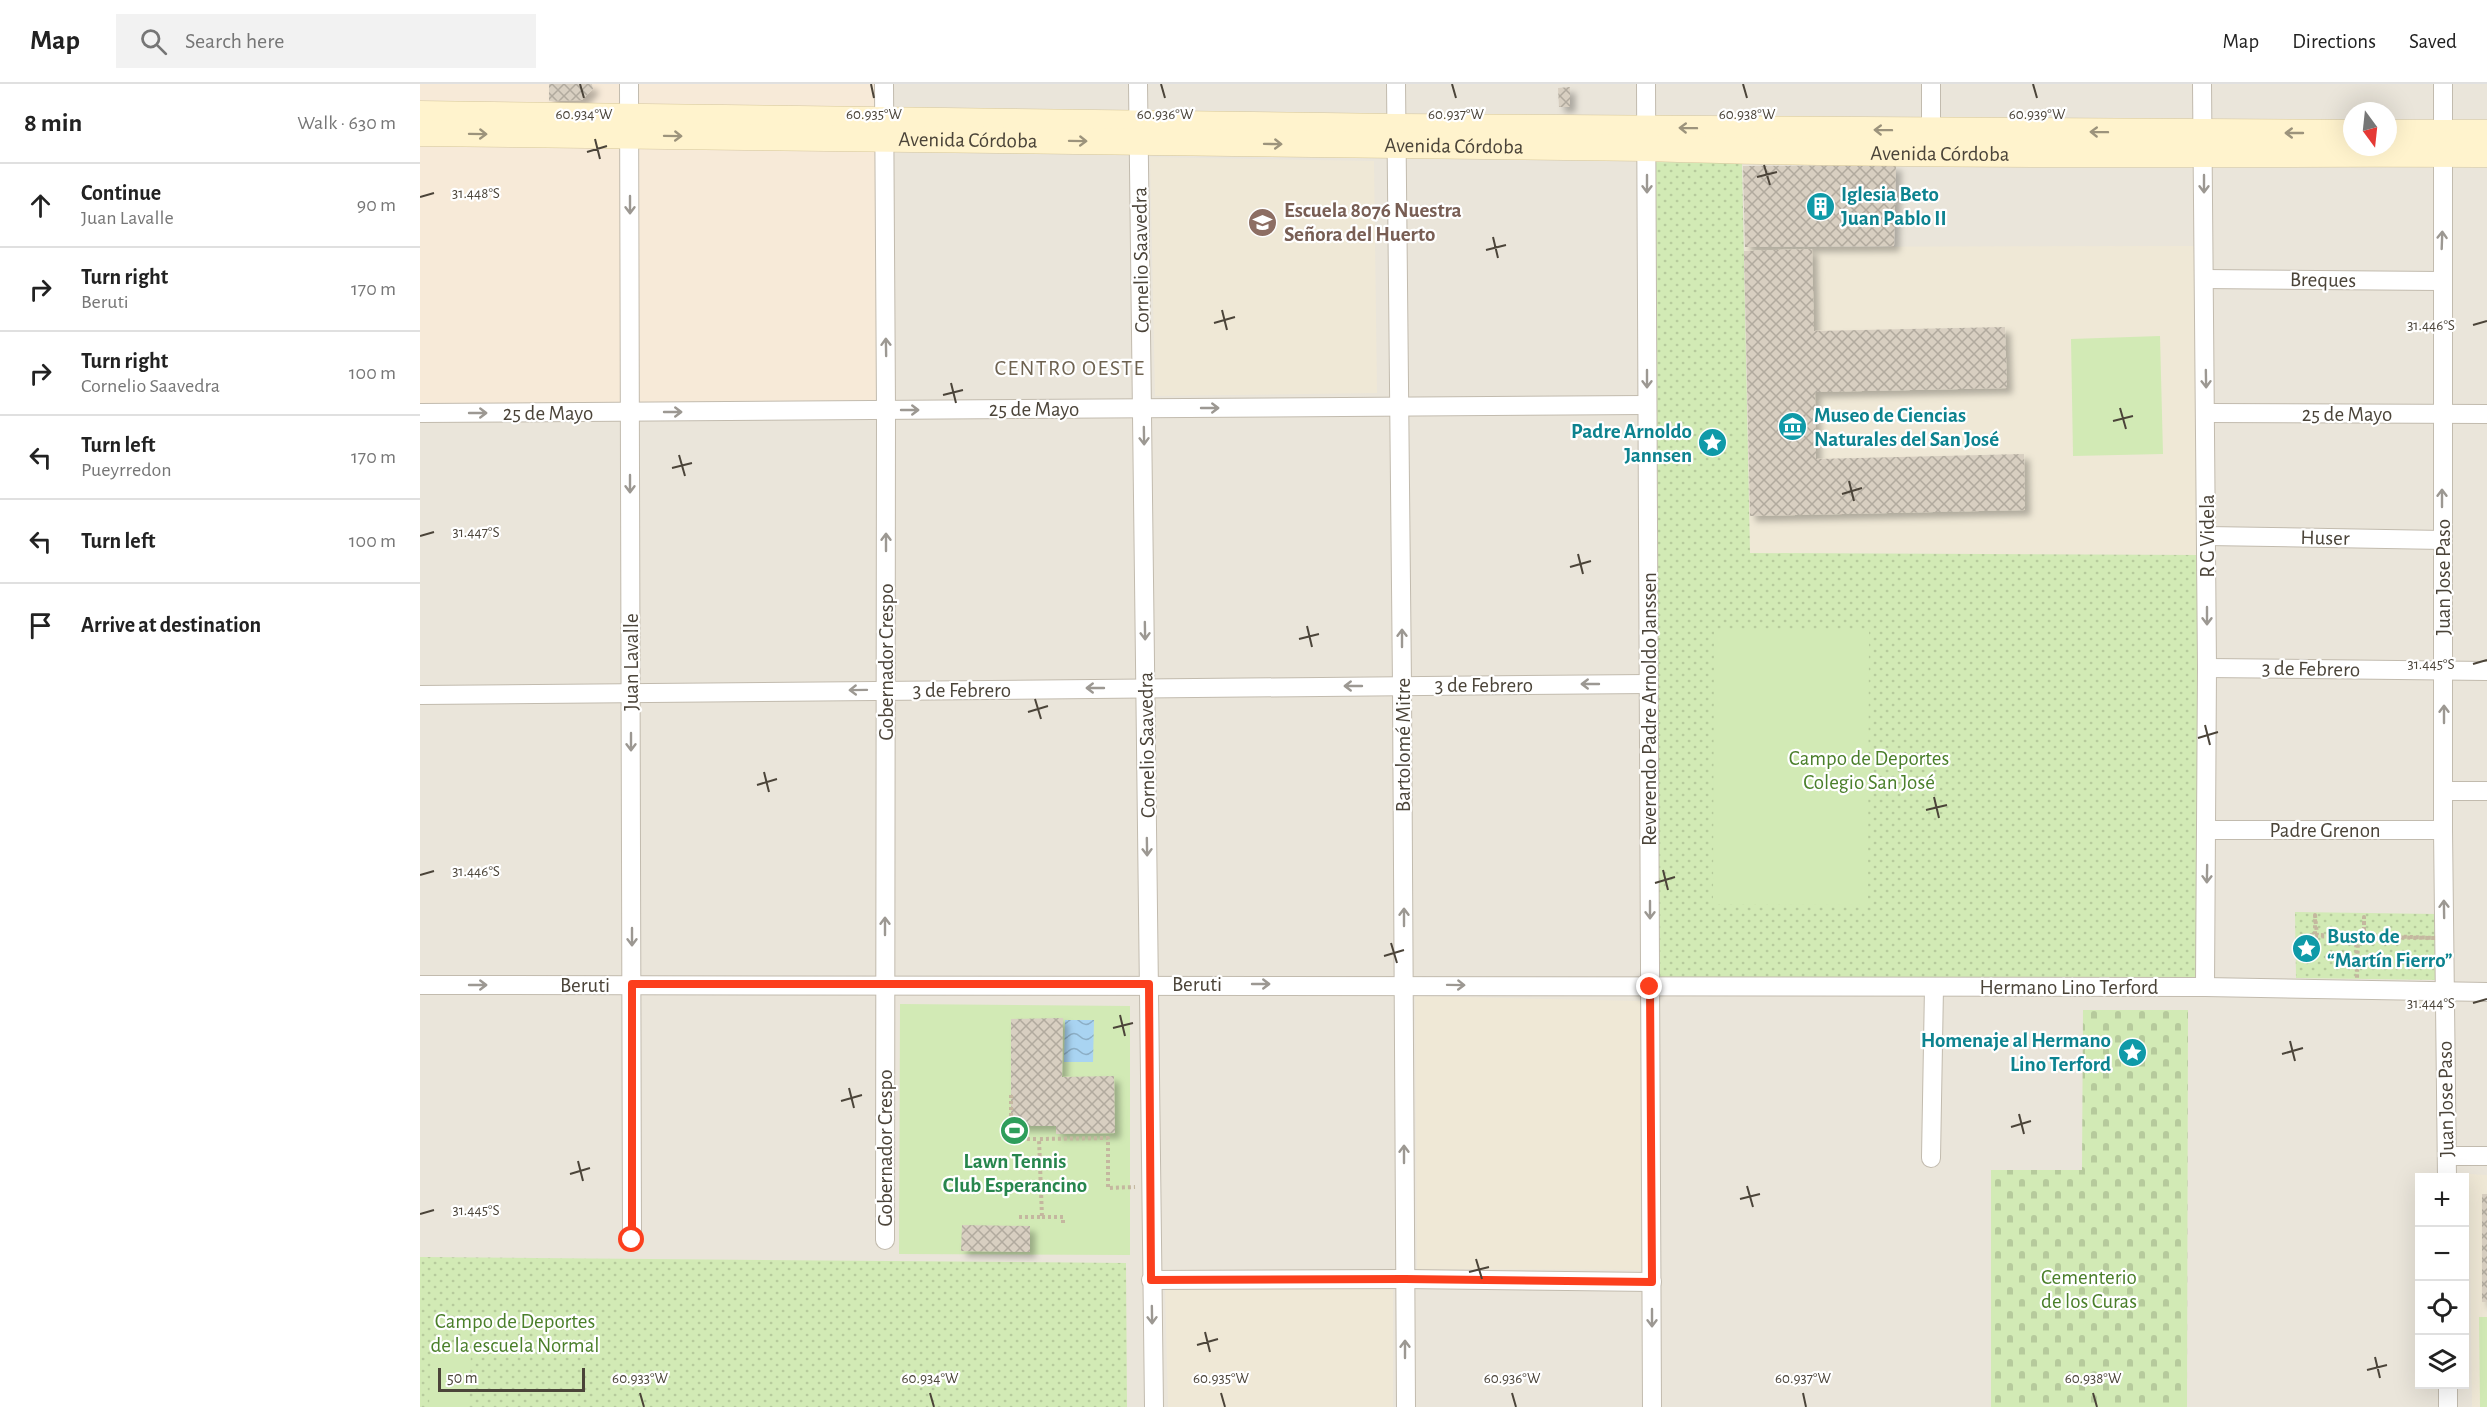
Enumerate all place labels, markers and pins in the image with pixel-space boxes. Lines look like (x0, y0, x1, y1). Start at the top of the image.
place label: Iglesia Beto Juan Pablo II (1841, 184, 1947, 229)
building icon: Iglesia Beto Juan Pablo II (1804, 190, 1836, 222)
place label: Escuela 8076 Nuestra Señora del Huerto (1284, 200, 1462, 245)
school or university icon: Escuela 8076 Nuestra Señora del Huerto (1247, 206, 1279, 238)
place label: Museo de Ciencias Naturales del San José (1814, 405, 1999, 450)
museum icon: Museo de Ciencias Naturales del San José (1777, 411, 1809, 443)
place label: Padre Arnoldo Jannsen (1571, 421, 1692, 466)
place icon: Padre Arnoldo Jannsen (1697, 427, 1729, 459)
place label: Busto de “Martín Fierro” (2327, 926, 2453, 971)
place icon: Busto de “Martín Fierro” (2290, 932, 2322, 964)
place label: Homenaje al Hermano Lino Terford (1921, 1030, 2111, 1075)
place icon: Homenaje al Hermano Lino Terford (2116, 1036, 2148, 1068)
sports icon: Lawn Tennis Club Esperancino (999, 1114, 1031, 1146)
place label: Lawn Tennis Club Esperancino (943, 1151, 1087, 1196)

